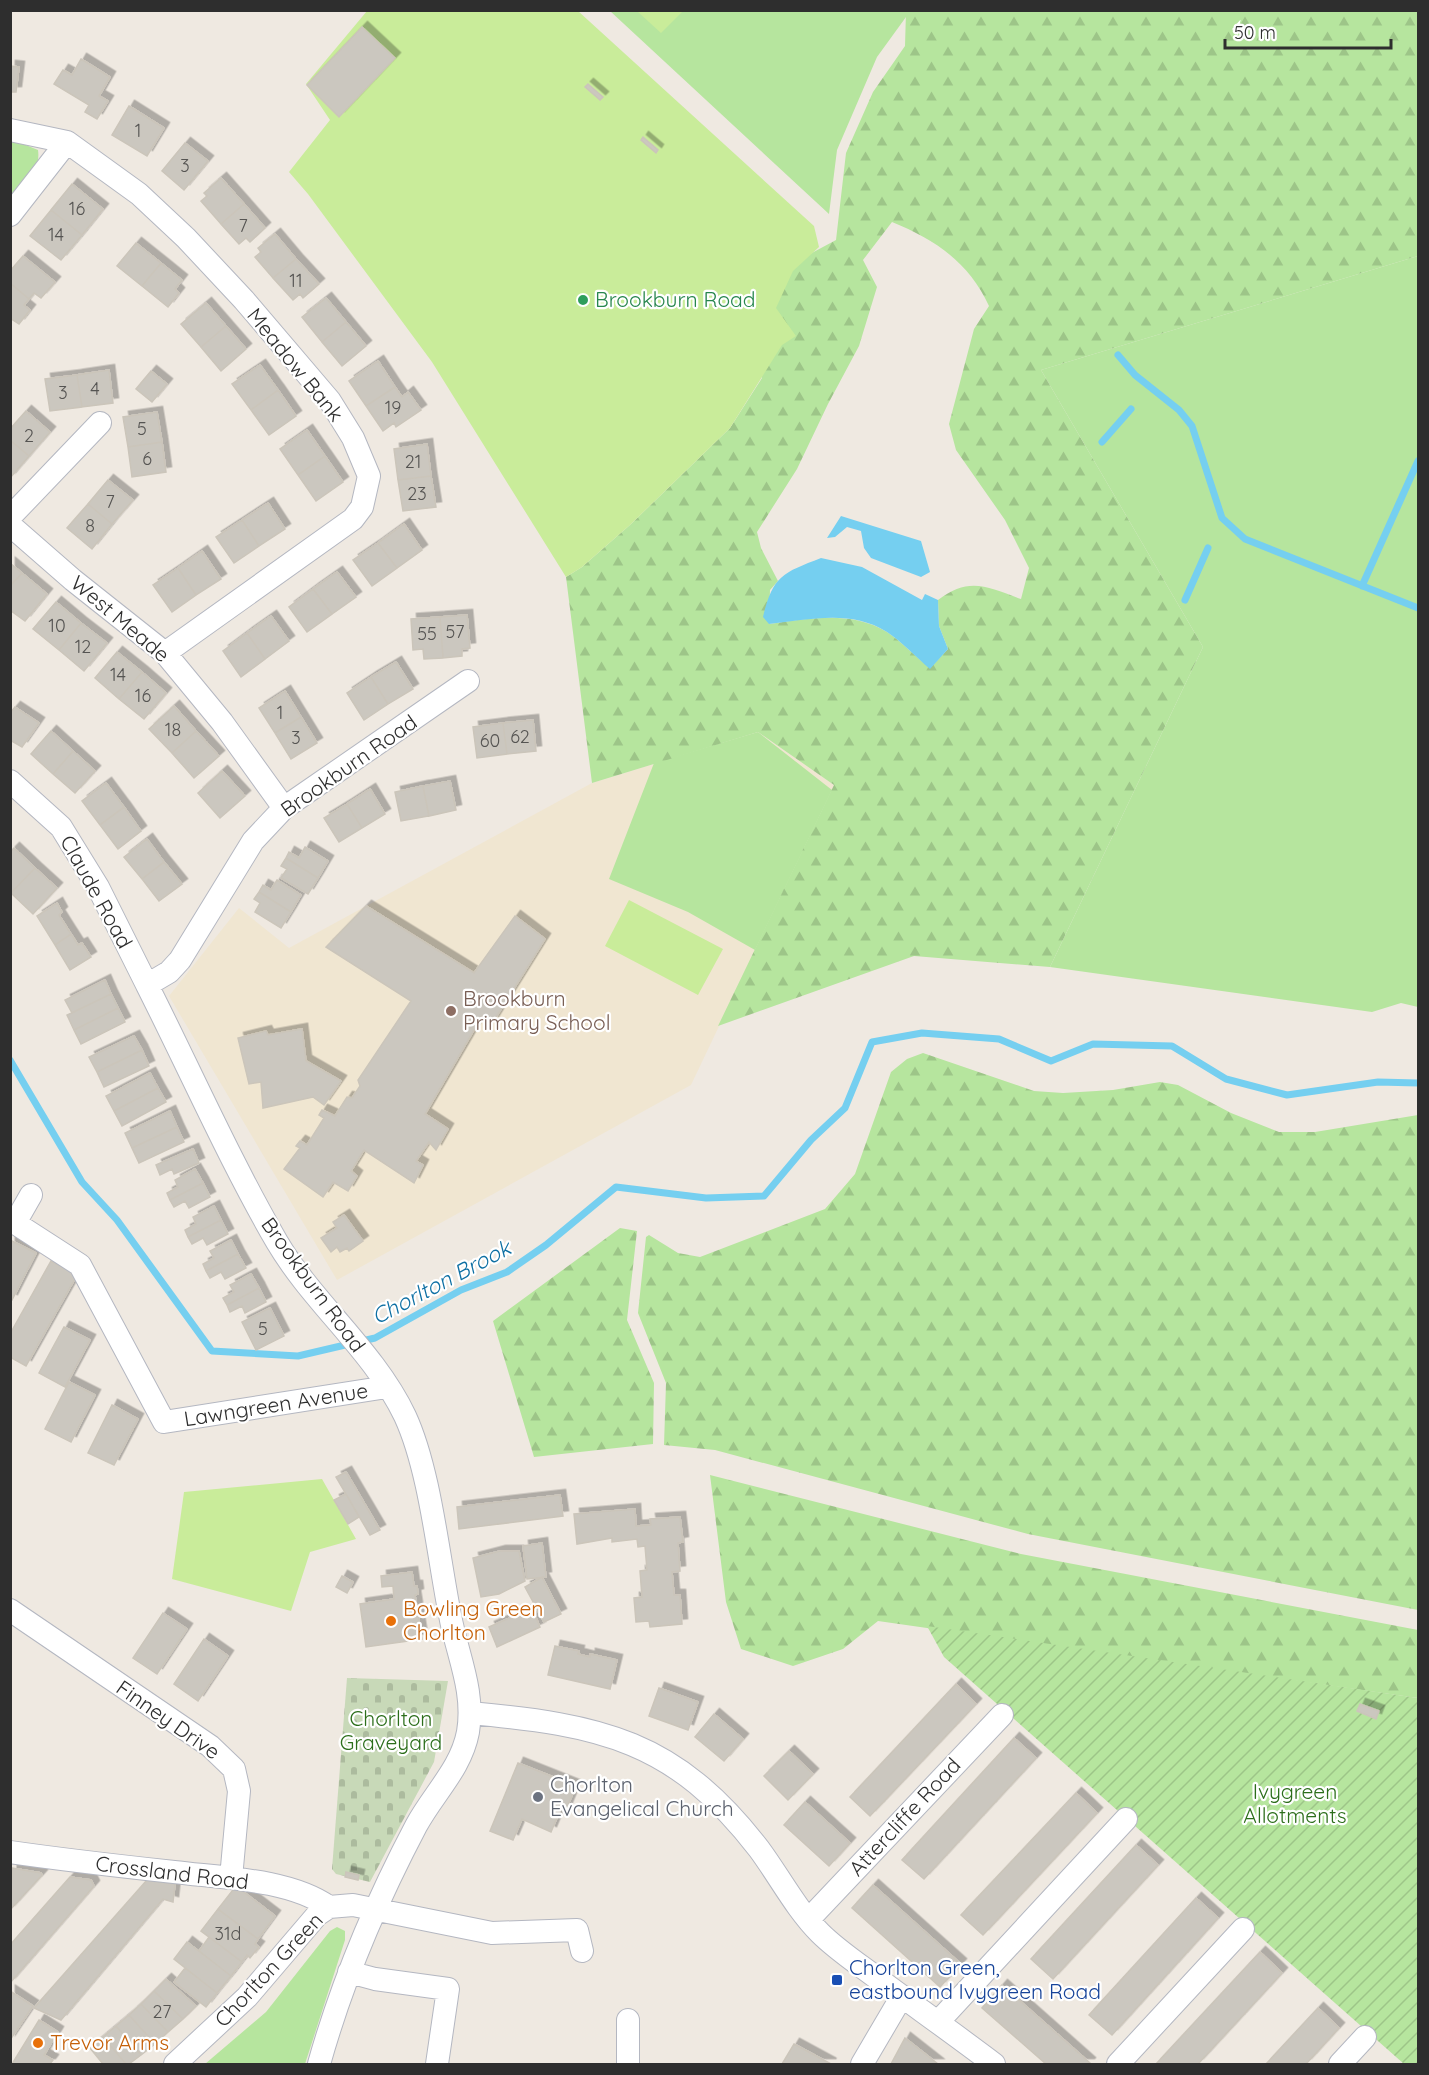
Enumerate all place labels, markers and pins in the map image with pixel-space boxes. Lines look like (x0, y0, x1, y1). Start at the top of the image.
place label: Brookburn Road (595, 286, 756, 312)
marker: Brookburn Road (576, 293, 590, 307)
place label: Brookburn Primary School (463, 985, 611, 1035)
marker: Brookburn Primary School (444, 1004, 458, 1018)
place label: Bowling Green Chorlton (403, 1595, 544, 1645)
marker: Bowling Green Chorlton (384, 1614, 398, 1628)
place label: Chorlton Evangelical Church (550, 1771, 734, 1821)
marker: Chorlton Evangelical Church (531, 1790, 545, 1804)
place label: Chorlton Green, eastbound Ivygreen Road (849, 1954, 1101, 2004)
marker: Chorlton Green, eastbound Ivygreen Road (830, 1973, 844, 1987)
place label: Trevor Arms (50, 2029, 169, 2055)
marker: Trevor Arms (31, 2036, 45, 2050)

